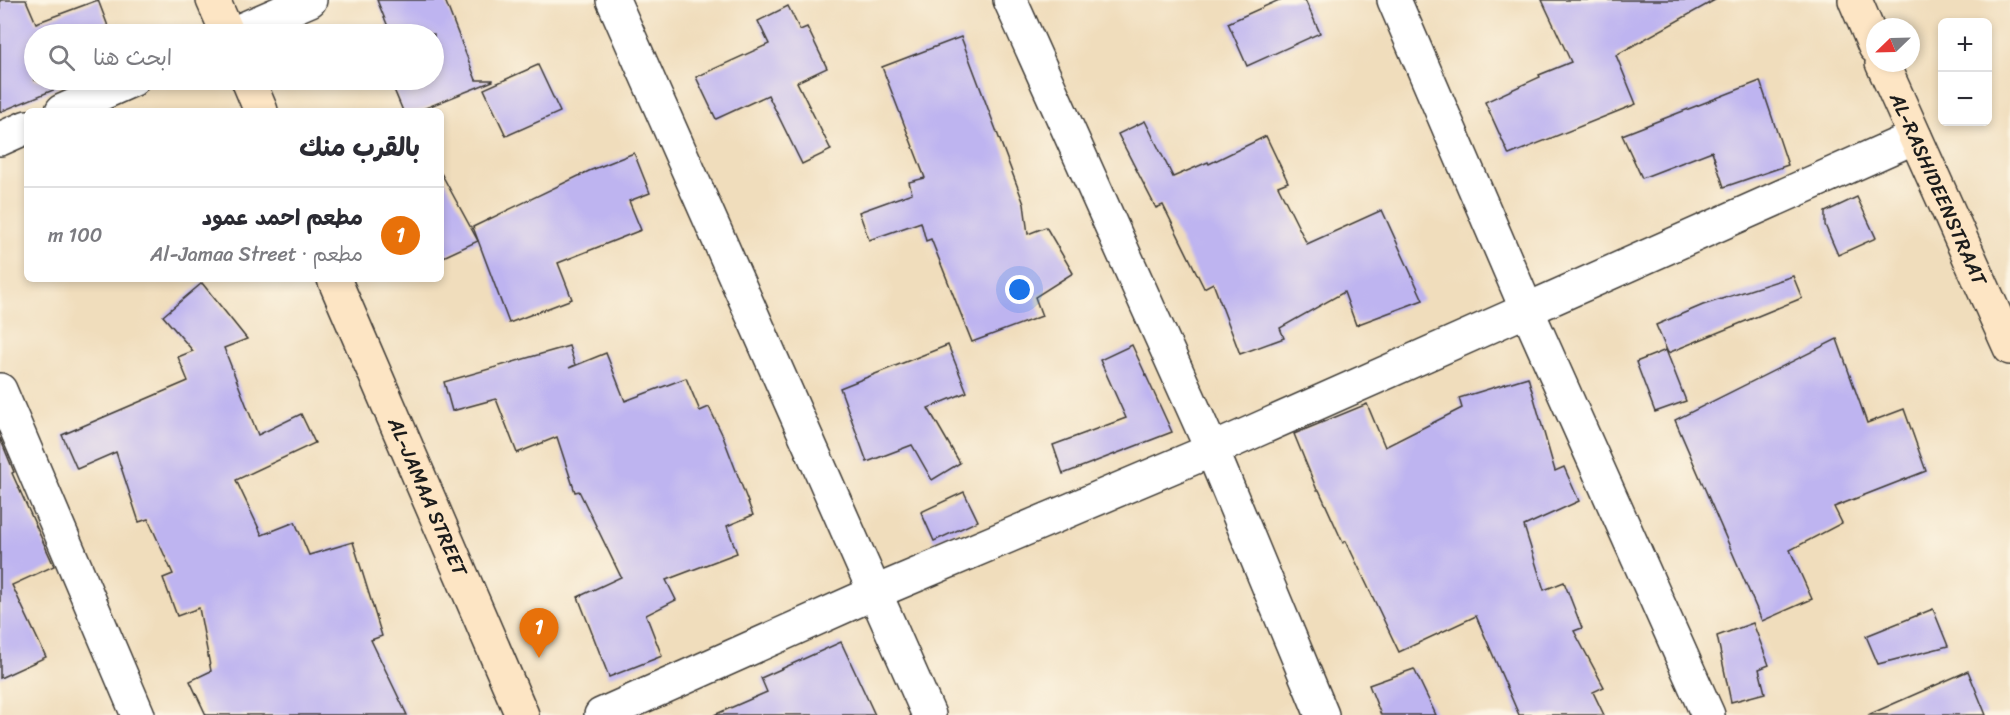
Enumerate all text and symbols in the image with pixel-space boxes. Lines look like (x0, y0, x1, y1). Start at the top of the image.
north arrow (1866, 18, 1920, 72)
map controls (1938, 18, 1992, 126)
button: + (1938, 18, 1992, 72)
search box (24, 24, 444, 90)
text: ابحث هنا (93, 38, 172, 77)
icon: search (45, 41, 78, 74)
button: − (1938, 72, 1992, 126)
street label: AL-RASHIDEENSTRAAT (1879, 86, 1998, 293)
text: بالقرب منك (299, 124, 420, 170)
text: مطعم احمد عمود (202, 198, 363, 237)
text: 100 m (48, 218, 102, 253)
text: 1 (396, 218, 405, 253)
text: مطعم · Al-Jamaa Street (150, 237, 363, 272)
your location (1005, 275, 1034, 304)
street label: AL-JAMAA STREET (377, 411, 478, 584)
pin: 1 (520, 608, 558, 658)

